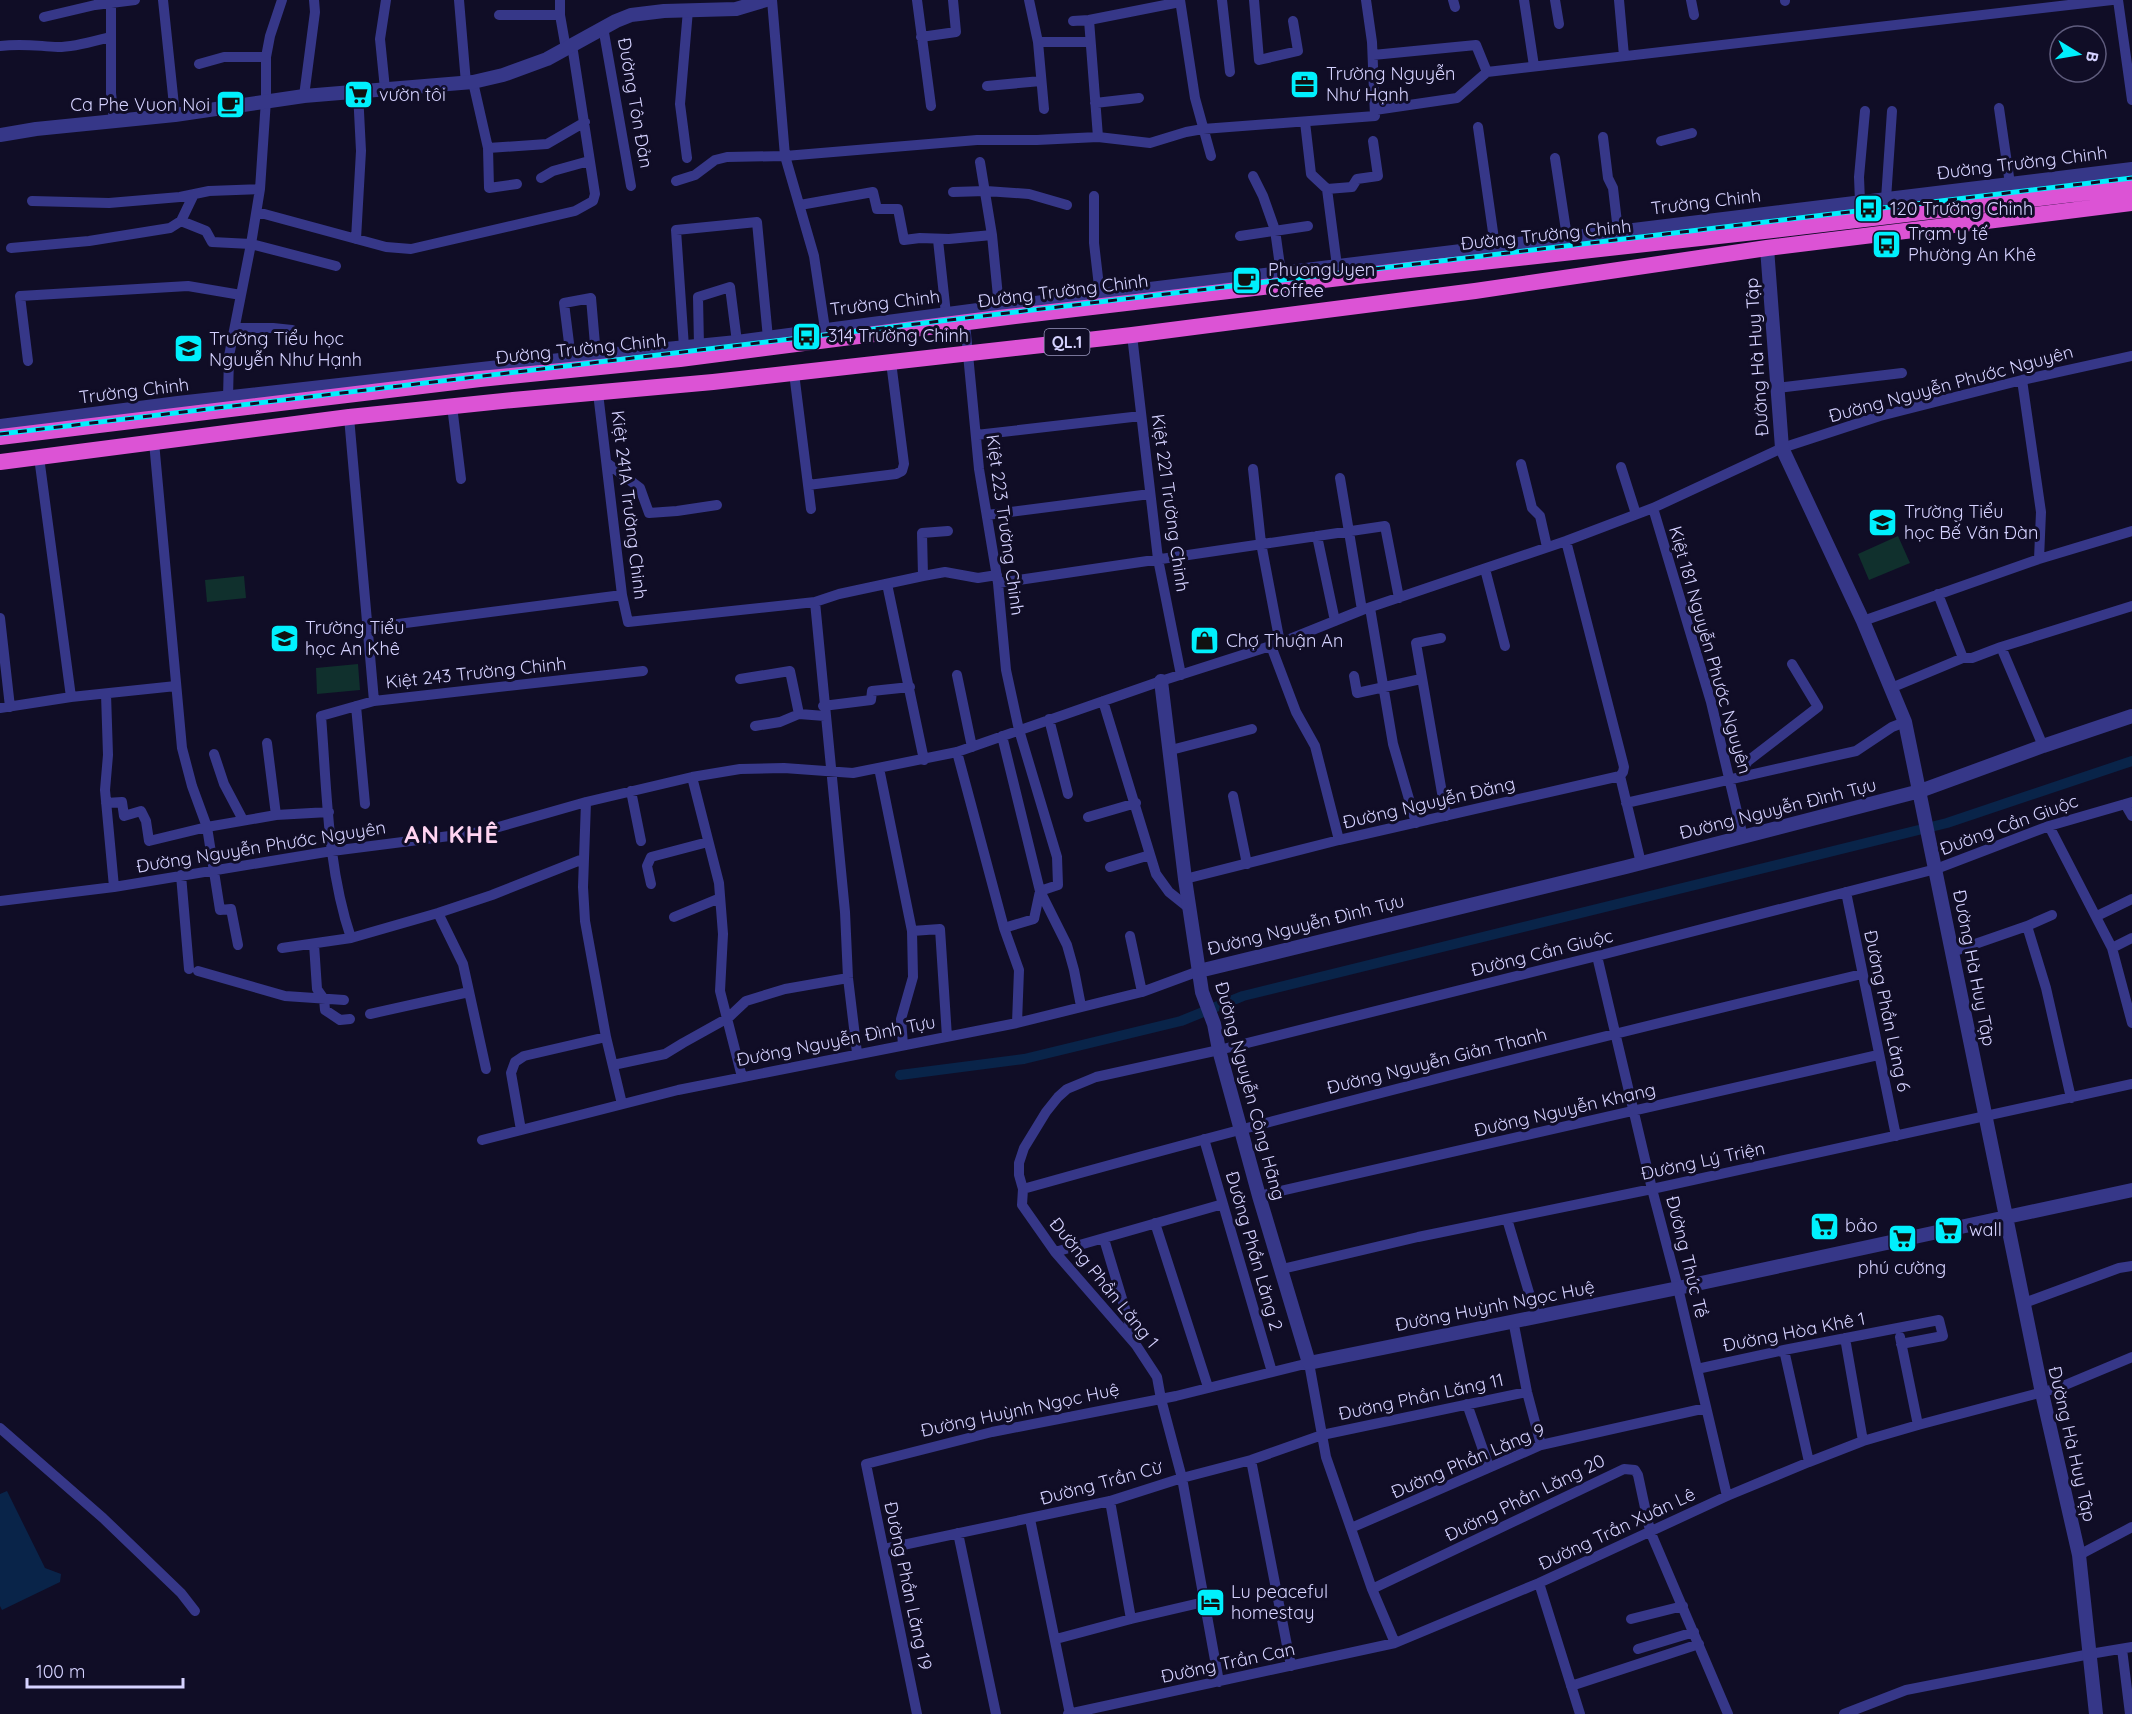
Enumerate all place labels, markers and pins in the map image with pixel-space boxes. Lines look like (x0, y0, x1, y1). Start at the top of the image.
place label: Trường Nguyễn Như Hạnh (1326, 62, 1456, 106)
office icon: Trường Nguyễn Như Hạnh (1289, 68, 1321, 100)
supermarket icon: vườn tôi (342, 79, 374, 111)
place label: vườn tôi (379, 83, 446, 106)
cafe icon: Ca Phe Vuon Noi (215, 89, 247, 121)
place label: Ca Phe Vuon Noi (70, 93, 210, 116)
bus stop icon: 120 Trường Chinh (1853, 193, 1885, 225)
place label: 120 Trường Chinh (1890, 197, 2033, 220)
place label: Trạm y tế Phường An Khê (1908, 222, 2036, 266)
bus stop icon: Trạm y tế Phường An Khê (1871, 228, 1903, 260)
place label: PhuongUyen Coffee (1268, 258, 1375, 302)
cafe icon: PhuongUyen Coffee (1231, 264, 1263, 296)
bus stop icon: 314 Trường Chinh (791, 320, 823, 352)
place label: 314 Trường Chinh (828, 324, 969, 347)
place label: Trường Tiểu học Nguyễn Như Hạnh (209, 327, 362, 371)
school or university icon: Trường Tiểu học Nguyễn Như Hạnh (172, 333, 204, 365)
place label: Trường Tiểu học Bế Văn Đàn (1904, 500, 2038, 544)
school or university icon: Trường Tiểu học Bế Văn Đàn (1867, 506, 1899, 538)
place label: Trường Tiểu học An Khê (305, 616, 405, 660)
school or university icon: Trường Tiểu học An Khê (268, 622, 300, 654)
shop icon: Chợ Thuận An (1189, 625, 1221, 657)
place label: Chợ Thuận An (1226, 629, 1343, 652)
supermarket icon: bảo (1808, 1210, 1840, 1242)
place label: bảo (1845, 1214, 1878, 1237)
supermarket icon: wall (1932, 1214, 1964, 1246)
place label: wall (1969, 1218, 2002, 1241)
supermarket icon: phú cường (1886, 1223, 1918, 1255)
place label: phú cường (1858, 1256, 1946, 1279)
place label: Lu peaceful homestay (1231, 1580, 1328, 1624)
hotel icon: Lu peaceful homestay (1194, 1586, 1226, 1618)

